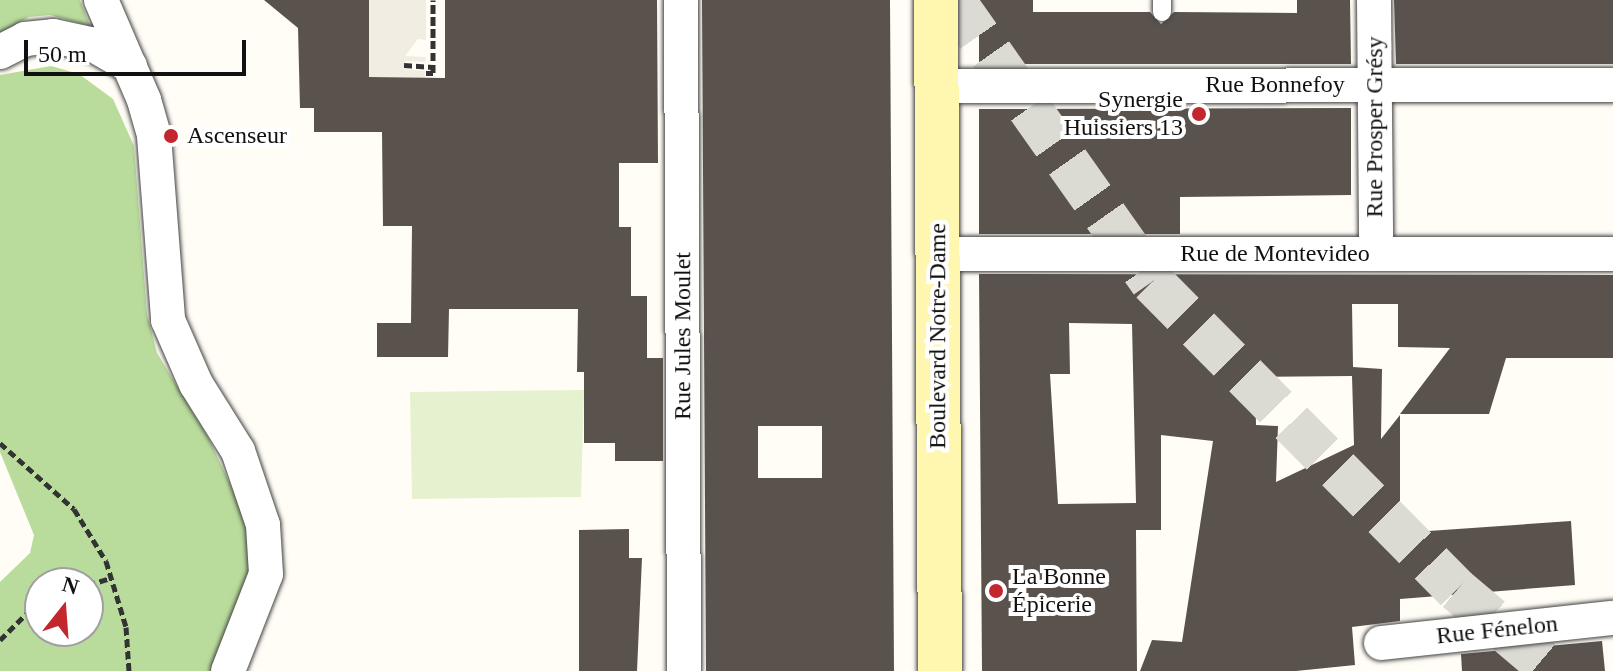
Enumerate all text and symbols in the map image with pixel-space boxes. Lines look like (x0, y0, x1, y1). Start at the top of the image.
scale bar (28, 24, 250, 74)
street label: Rue Prosper Grésy (1361, 36, 1389, 218)
text: 50 m (38, 41, 87, 67)
street label: Rue Bonnefoy (1205, 71, 1345, 99)
place label: Synergie Huissiers 13 (1064, 86, 1183, 142)
marker: Synergie Huissiers 13 (1190, 105, 1208, 123)
place label: Ascenseur (187, 122, 287, 150)
marker: Ascenseur (162, 127, 180, 145)
street label: Boulevard Notre-Dame (924, 223, 952, 449)
street label: Rue de Montevideo (1180, 240, 1370, 268)
street label: Rue Jules Moulet (669, 252, 697, 420)
place label: La Bonne Épicerie (1012, 563, 1106, 619)
north arrow (24, 567, 104, 647)
text: N (59, 571, 82, 600)
marker: La Bonne Épicerie (987, 582, 1005, 600)
street label: Rue Fénelon (1435, 609, 1559, 651)

